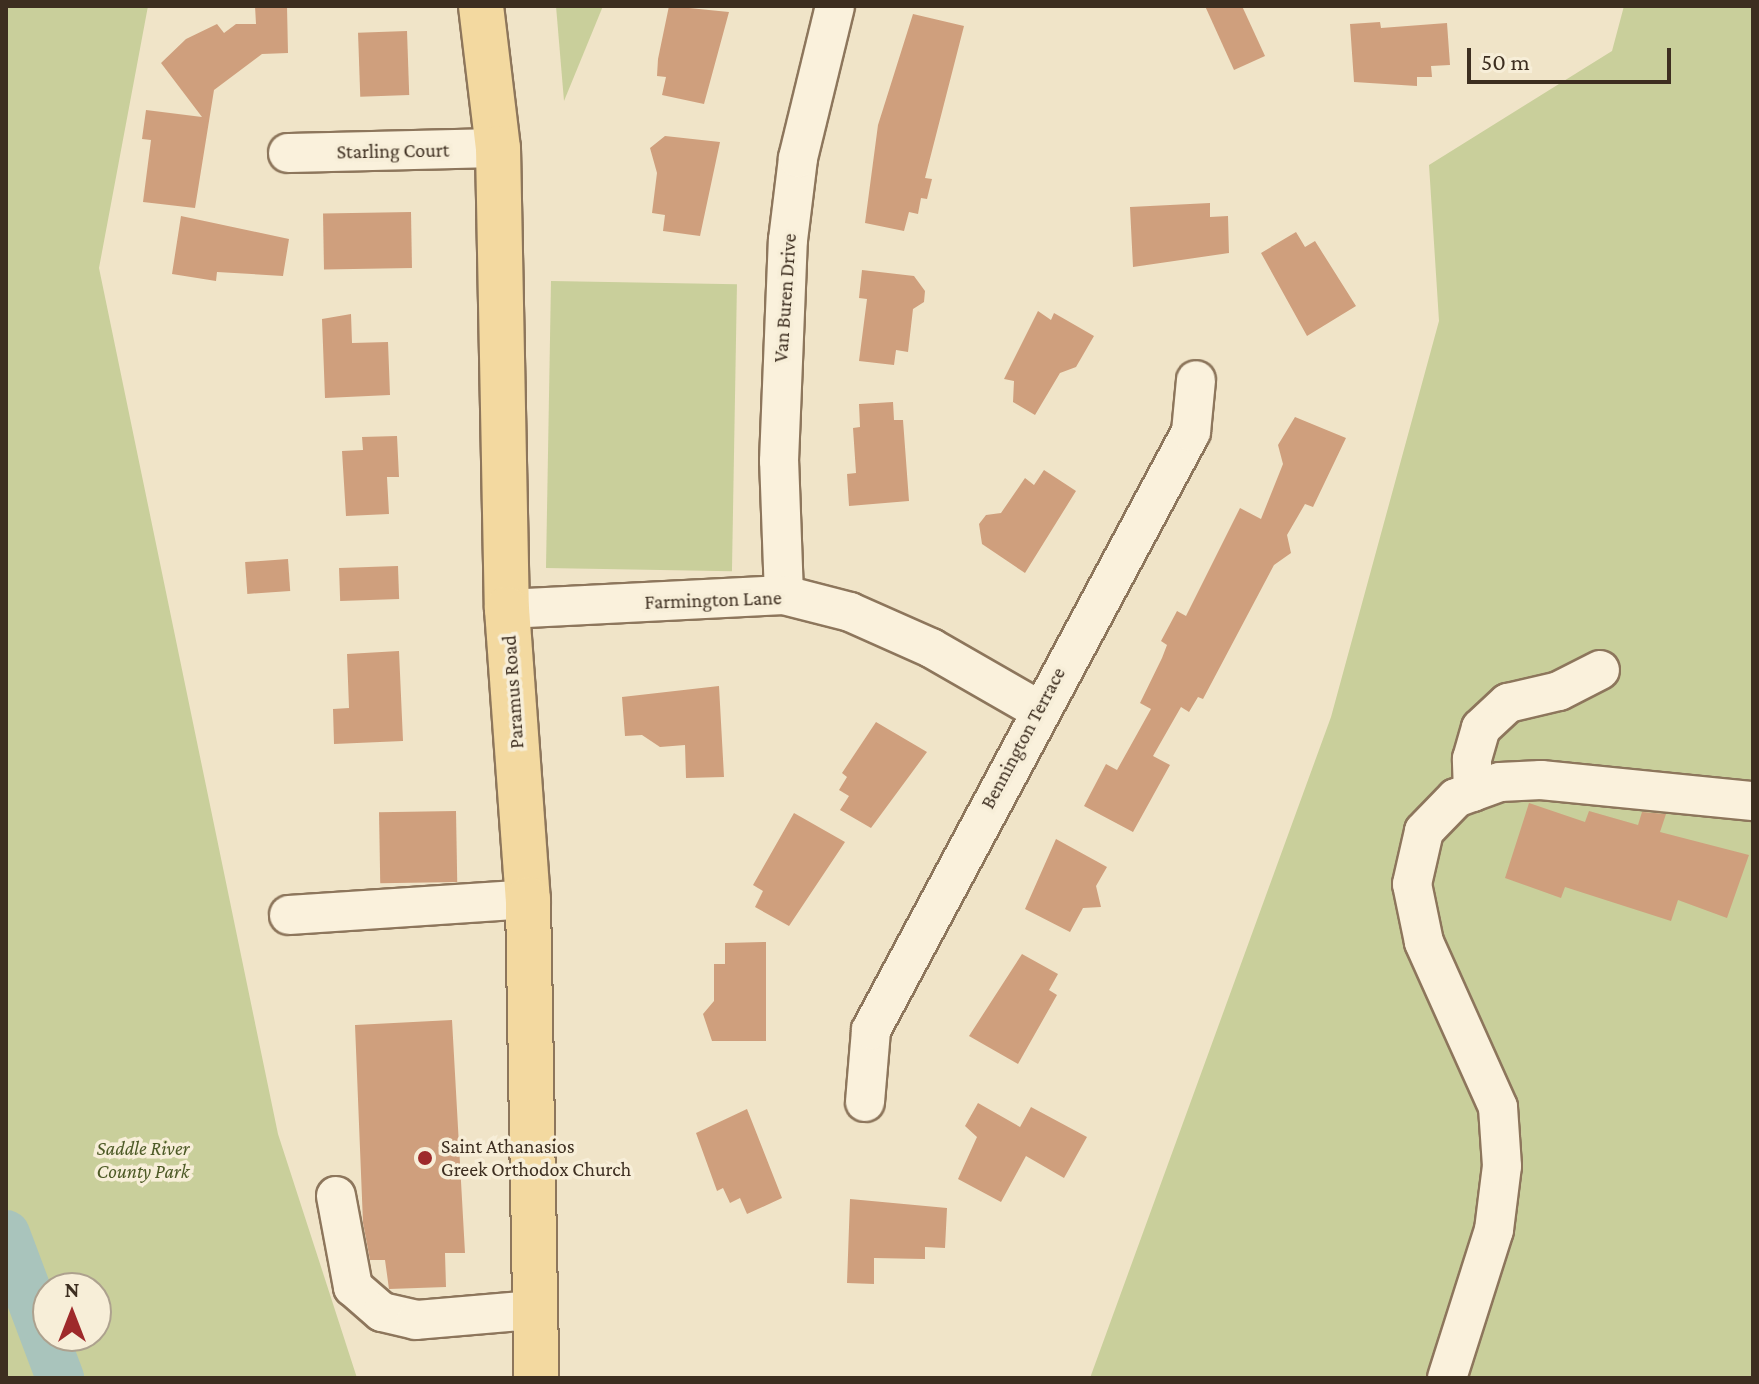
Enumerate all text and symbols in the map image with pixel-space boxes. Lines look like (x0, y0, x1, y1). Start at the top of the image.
scale bar (1471, 32, 1675, 82)
text: 50 m (1481, 48, 1530, 75)
street label: Starling Court (336, 138, 450, 164)
street label: Van Buren Drive (769, 233, 801, 363)
street label: Farmington Lane (644, 586, 782, 614)
street label: Paramus Road (497, 634, 529, 750)
street label: Bennington Terrace (976, 663, 1070, 813)
place label: Saint Athanasios Greek Orthodox Church (441, 1134, 631, 1181)
park label: Saddle River County Park (97, 1136, 189, 1183)
marker: Saint Athanasios Greek Orthodox Church (416, 1149, 434, 1167)
north arrow (32, 1272, 112, 1352)
text: N (65, 1277, 80, 1302)

